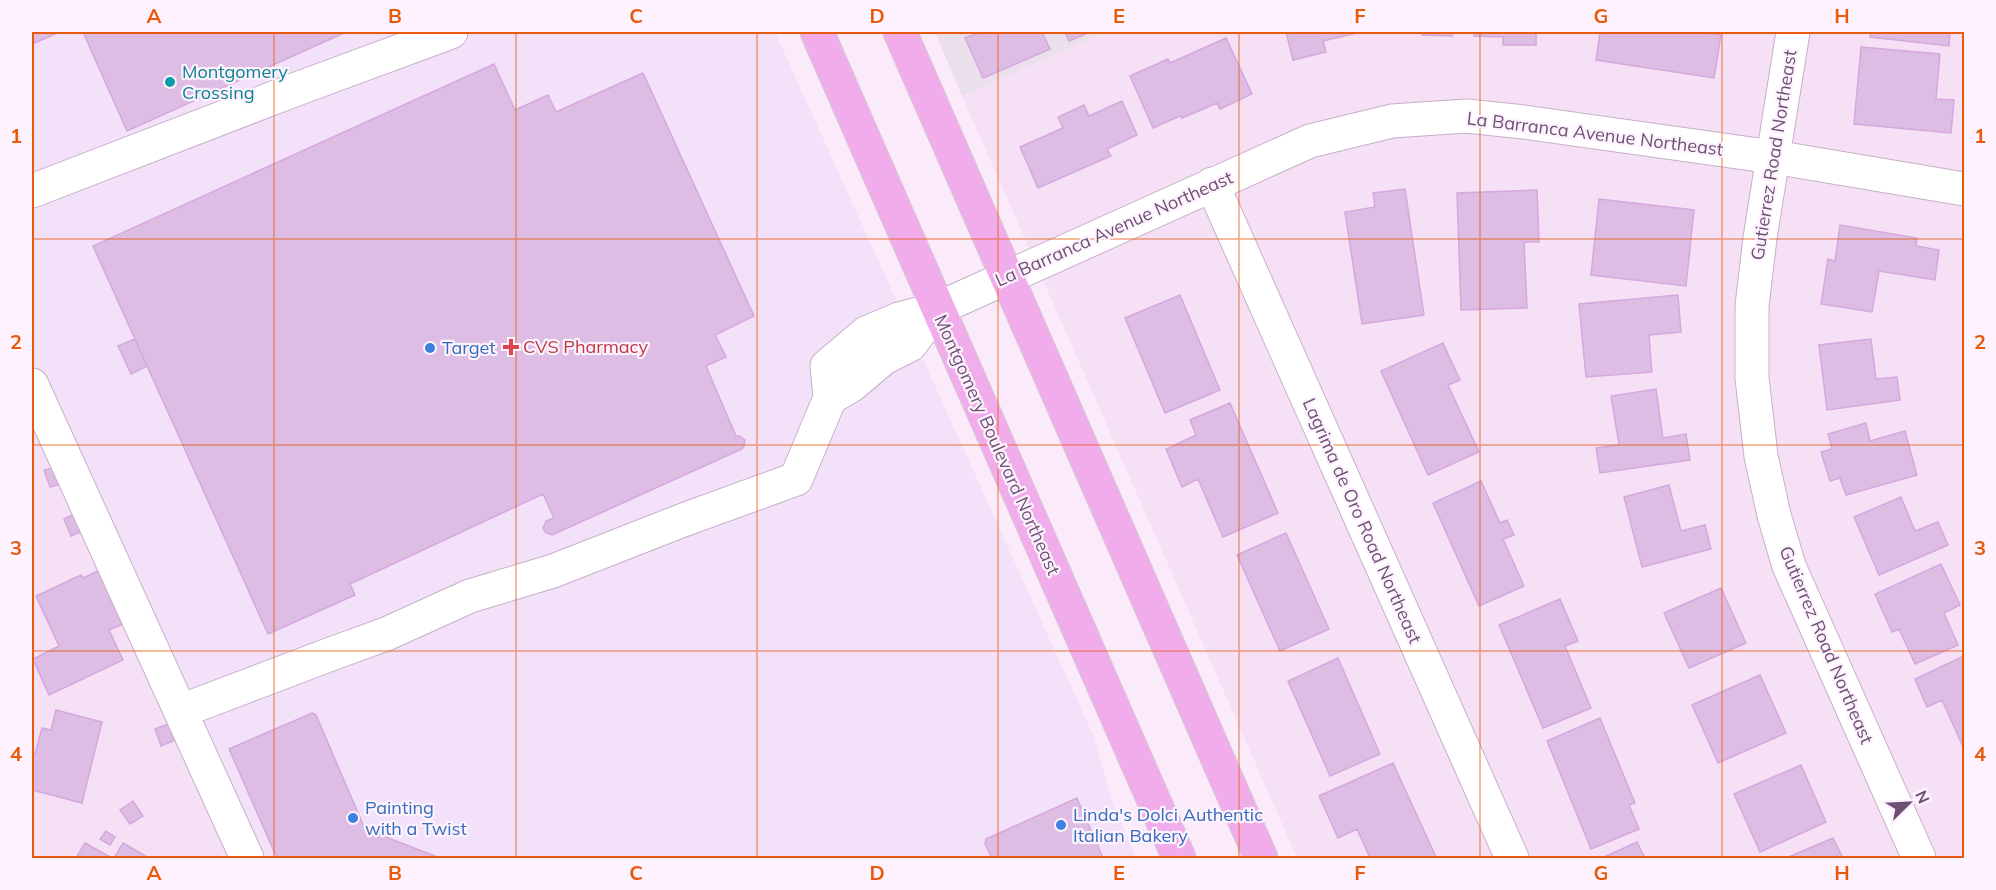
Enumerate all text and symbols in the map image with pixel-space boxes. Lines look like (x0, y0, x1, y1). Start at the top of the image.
text: A (147, 3, 162, 28)
text: B (388, 3, 402, 28)
text: C (629, 3, 643, 28)
text: D (869, 3, 885, 28)
text: E (1113, 3, 1125, 28)
text: F (1354, 3, 1366, 28)
text: G (1594, 3, 1608, 28)
text: H (1834, 3, 1850, 28)
street label: Gutierrez Road Northeast (1746, 48, 1802, 262)
place label: Montgomery Crossing (182, 60, 288, 104)
marker: Montgomery Crossing (163, 75, 177, 89)
street label: La Barranca Avenue Northeast (1466, 106, 1724, 161)
text: 1 (10, 123, 22, 148)
text: 1 (1974, 123, 1986, 148)
street label: La Barranca Avenue Northeast (991, 166, 1236, 291)
street label: Montgomery Boulevard Northeast (929, 311, 1065, 579)
text: 2 (10, 329, 22, 354)
text: 2 (1974, 329, 1986, 354)
place label: CVS Pharmacy (523, 335, 648, 358)
place label: Target (442, 336, 496, 359)
marker: CVS Pharmacy (504, 340, 518, 354)
marker: Target (423, 341, 437, 355)
street label: Lagrima de Oro Road Northeast (1298, 394, 1427, 647)
text: 3 (10, 535, 22, 560)
text: 3 (1974, 535, 1986, 560)
street label: Gutierrez Road Northeast (1774, 542, 1879, 747)
text: 4 (10, 741, 22, 766)
text: 4 (1974, 741, 1986, 766)
north arrow (1879, 773, 1939, 833)
text: N (1911, 787, 1934, 806)
place label: Painting with a Twist (365, 796, 467, 840)
place label: Linda's Dolci Authentic Italian Bakery (1073, 803, 1263, 847)
marker: Painting with a Twist (346, 811, 360, 825)
marker: Linda's Dolci Authentic Italian Bakery (1054, 818, 1068, 832)
text: A (147, 860, 162, 885)
text: B (388, 860, 402, 885)
text: C (629, 860, 643, 885)
text: D (869, 860, 885, 885)
text: E (1113, 860, 1125, 885)
text: F (1354, 860, 1366, 885)
text: G (1594, 860, 1608, 885)
text: H (1834, 860, 1850, 885)

